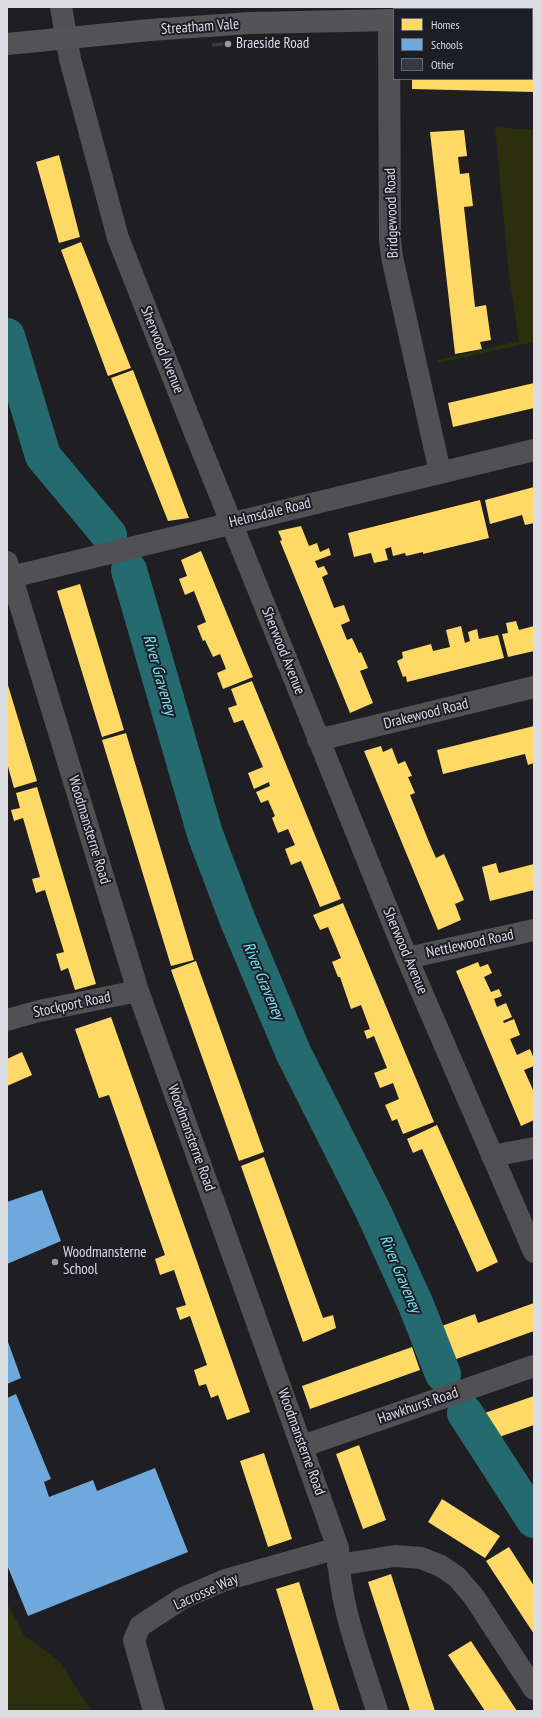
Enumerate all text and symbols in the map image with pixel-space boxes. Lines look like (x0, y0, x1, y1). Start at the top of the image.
legend (393, 8, 533, 80)
street label: Streatham Vale (160, 15, 240, 39)
text: Homes (431, 17, 459, 32)
place label: Braeside Road (236, 35, 309, 53)
text: Schools (431, 37, 463, 52)
marker: Braeside Road (223, 39, 233, 49)
text: Other (431, 57, 454, 72)
street label: Bridgewood Road (381, 168, 403, 258)
street label: Sherwood Avenue (136, 304, 188, 396)
street label: Helmsdale Road (227, 494, 313, 532)
street label: Sherwood Avenue (257, 605, 309, 697)
water label: River Graveney (138, 633, 180, 717)
street label: Drakewood Road (382, 695, 470, 733)
street label: Woodmansterne Road (64, 774, 114, 886)
street label: Sherwood Avenue (379, 905, 431, 997)
street label: Nettlewood Road (425, 926, 515, 962)
water label: River Graveney (238, 939, 288, 1023)
street label: Stockport Road (32, 988, 112, 1022)
street label: Woodmansterne Road (163, 1082, 219, 1194)
water label: River Graveney (375, 1232, 425, 1316)
place label: Woodmansterne School (63, 1244, 147, 1279)
marker: Woodmansterne School (50, 1257, 60, 1267)
street label: Hawkhurst Road (375, 1384, 461, 1428)
street label: Woodmansterne Road (273, 1386, 329, 1498)
street label: Lacrosse Way (171, 1570, 241, 1614)

